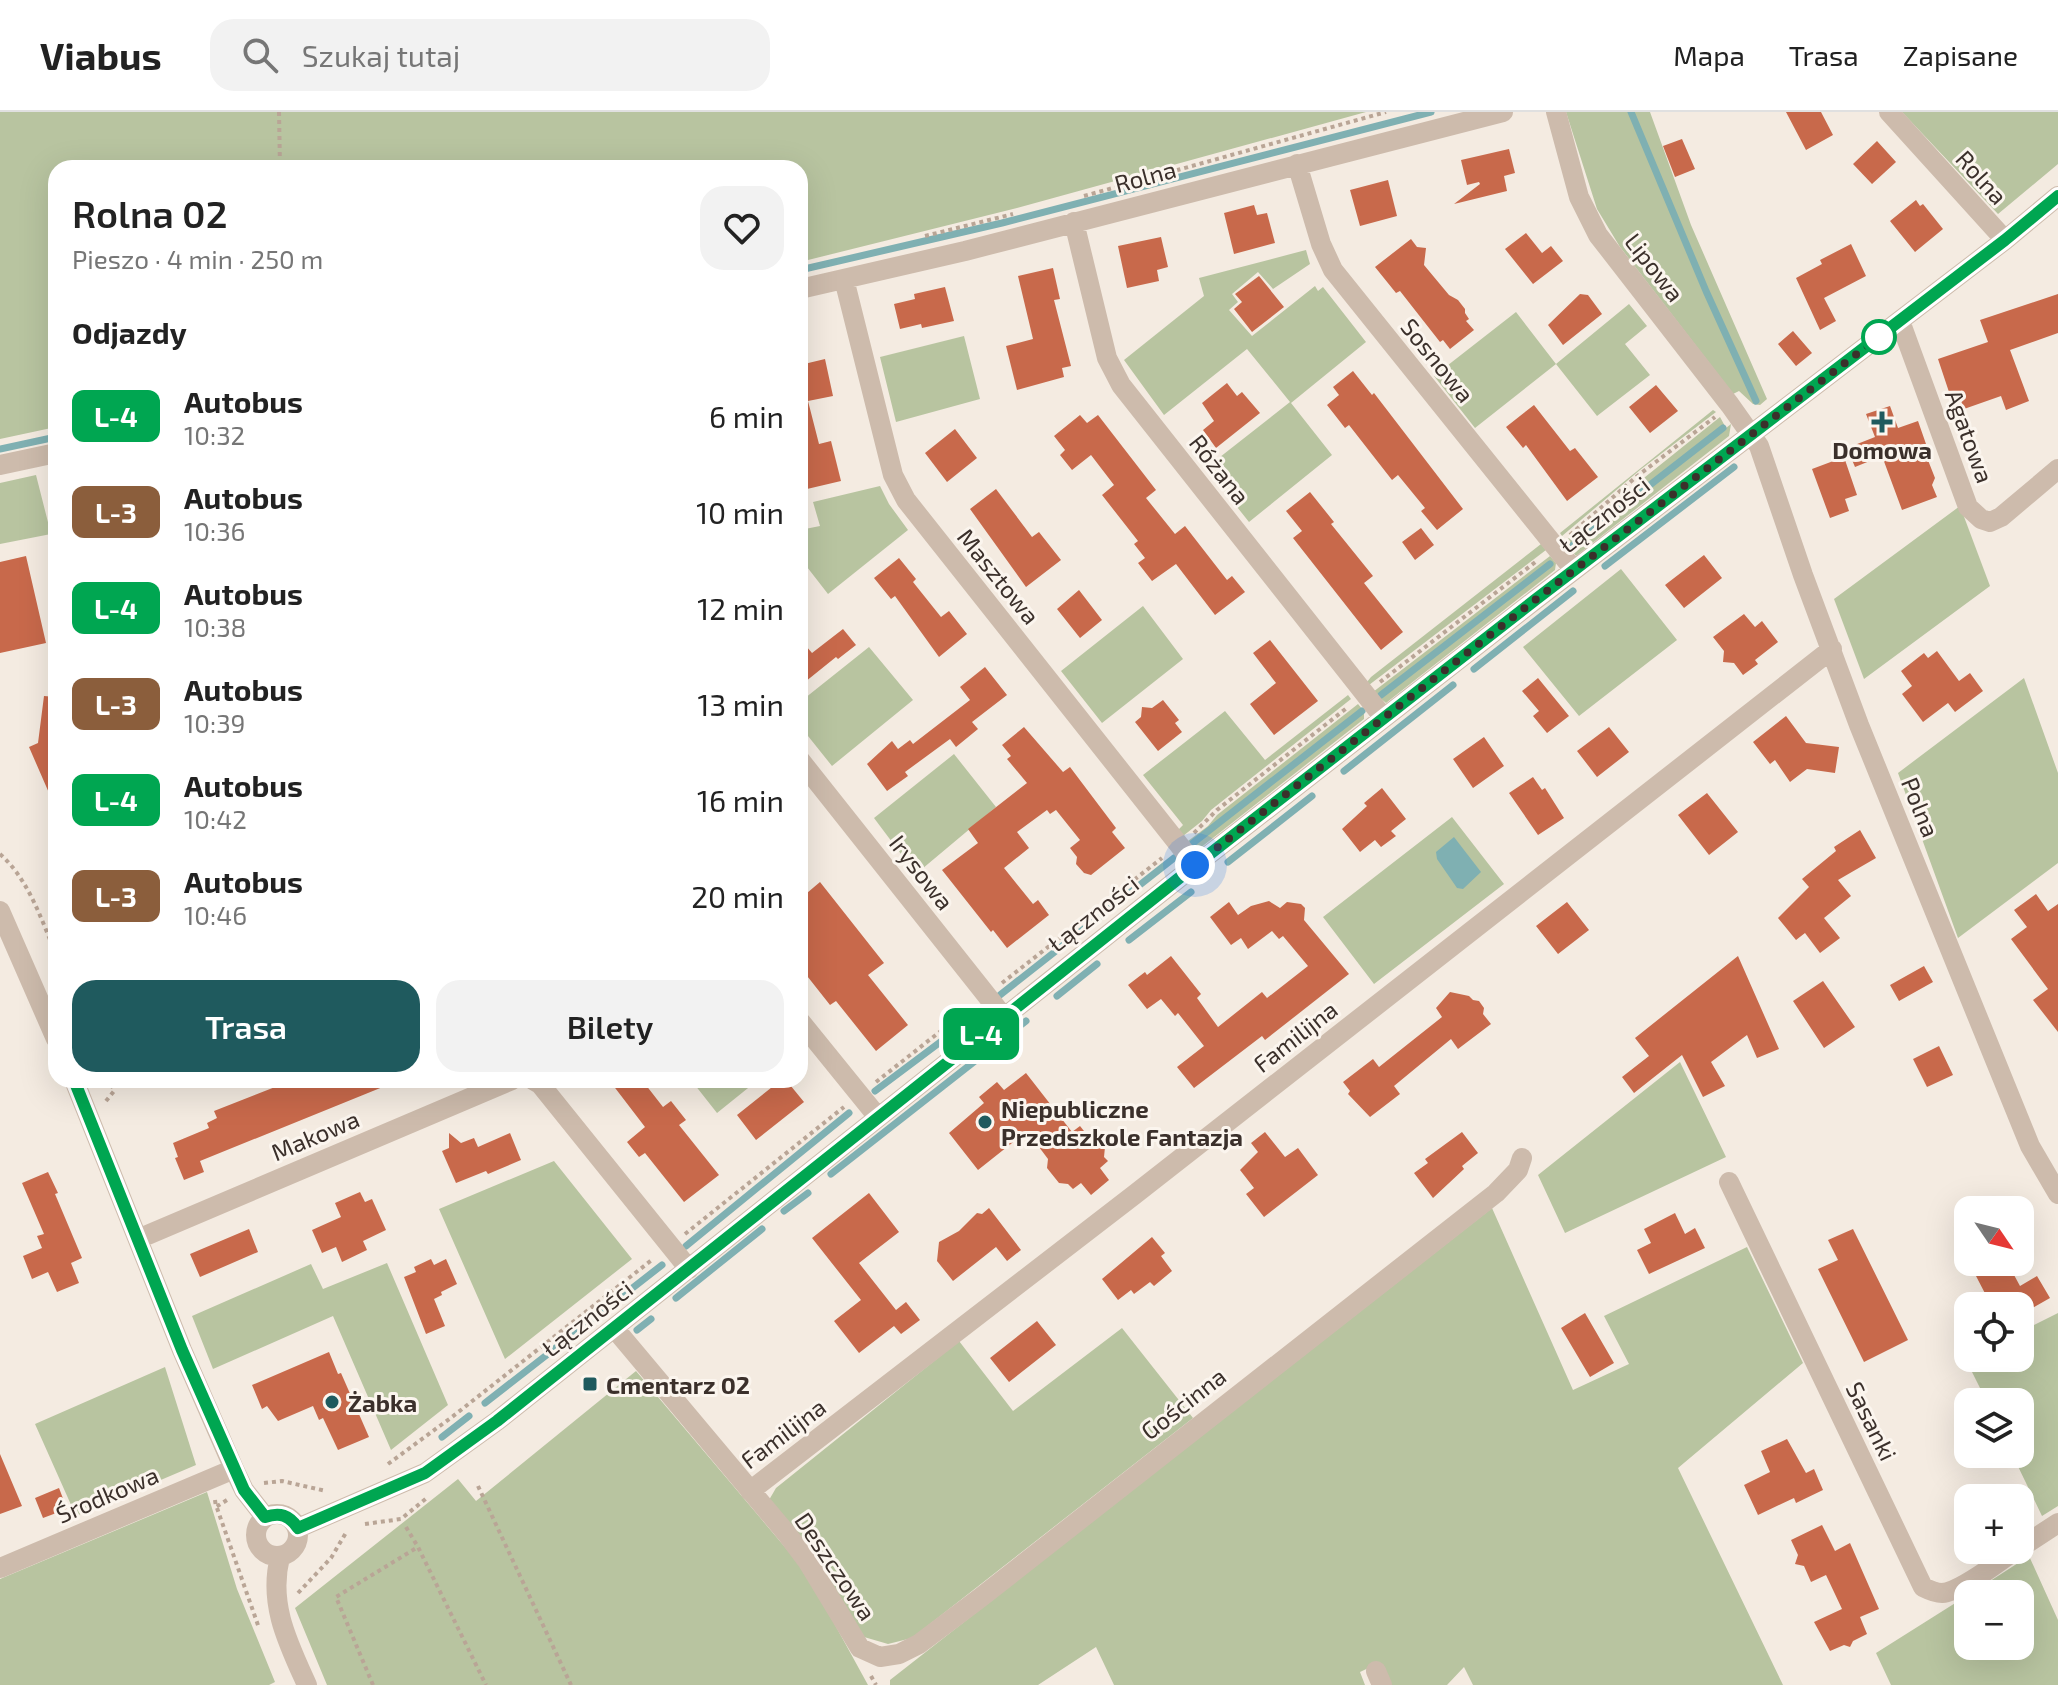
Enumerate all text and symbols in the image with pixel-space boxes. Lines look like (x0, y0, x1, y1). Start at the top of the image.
search box (210, 19, 770, 91)
text: Viabus (40, 32, 162, 78)
icon: search (238, 33, 282, 77)
text: Szukaj tutaj (302, 37, 460, 73)
text: Mapa (1673, 38, 1745, 72)
text: Trasa (1789, 38, 1859, 72)
text: Zapisane (1903, 38, 2018, 72)
street label: Rolna (1950, 144, 2014, 210)
street label: Rolna (1111, 154, 1179, 198)
button: heart (700, 186, 784, 270)
text: Rolna 02 (72, 190, 227, 236)
street label: Lipowa (1619, 227, 1691, 307)
text: Pieszo · 4 min · 250 m (72, 243, 323, 274)
street label: Sosnowa (1395, 312, 1481, 408)
text: Odjazdy (72, 314, 187, 350)
unlabelled marker (1862, 320, 1896, 354)
text: Autobus (184, 383, 303, 419)
street label: Agatowa (1940, 385, 2000, 487)
text: 6 min (709, 398, 784, 434)
text: L-4 (94, 399, 138, 433)
marker: Domowa (1873, 413, 1891, 431)
text: 10:32 (184, 419, 245, 450)
street label: Różana (1184, 428, 1256, 510)
place label: Domowa (1832, 435, 1932, 464)
street label: Łączności (1553, 470, 1655, 558)
text: Autobus (184, 479, 303, 515)
text: 10 min (696, 494, 784, 530)
text: L-3 (95, 495, 137, 529)
text: 10:36 (184, 515, 246, 546)
street label: Masztowa (952, 522, 1046, 630)
text: Autobus (184, 575, 303, 611)
text: 12 min (697, 590, 784, 626)
text: L-4 (94, 591, 138, 625)
text: 10:38 (184, 611, 246, 642)
text: Autobus (184, 671, 303, 707)
text: 13 min (698, 686, 784, 722)
text: L-3 (95, 687, 137, 721)
text: 10:39 (184, 707, 246, 738)
text: Autobus (184, 767, 303, 803)
street label: Polna (1896, 773, 1946, 841)
text: 16 min (697, 782, 784, 818)
text: L-4 (94, 783, 138, 817)
text: 10:42 (184, 803, 247, 834)
street label: Irysowa (884, 829, 960, 915)
your location (1175, 845, 1215, 885)
text: Autobus (184, 863, 303, 899)
street label: Łączności (1042, 869, 1144, 957)
text: 20 min (691, 878, 784, 914)
text: L-3 (95, 879, 137, 913)
text: 10:46 (184, 899, 247, 930)
button: Trasa (72, 980, 420, 1072)
button: Bilety (436, 980, 784, 1072)
street label: Familijna (1247, 994, 1343, 1078)
line badge: L-4 (935, 1008, 1027, 1060)
text: L-4 (959, 1017, 1003, 1051)
place label: Niepubliczne Przedszkole Fantazja (1001, 1094, 1243, 1151)
street label: Makowa (267, 1104, 363, 1166)
marker: Niepubliczne Przedszkole Fantazja (976, 1113, 994, 1131)
north arrow (1954, 1196, 2034, 1276)
map controls (1954, 1196, 2034, 1660)
street label: Łączności (536, 1274, 638, 1362)
button: locate (1954, 1292, 2034, 1372)
street label: Gościnna (1135, 1361, 1231, 1445)
place label: Cmentarz 02 (606, 1370, 750, 1399)
marker: Cmentarz 02 (581, 1375, 599, 1393)
street label: Sasanki (1841, 1377, 1903, 1465)
place label: Żabka (348, 1388, 417, 1417)
button: layers (1954, 1388, 2034, 1468)
street label: Familijna (735, 1392, 831, 1474)
marker: Żabka (323, 1393, 341, 1411)
street label: Środkowa (51, 1459, 163, 1529)
button: + (1954, 1484, 2034, 1564)
street label: Deszczowa (789, 1507, 883, 1625)
button: − (1954, 1580, 2034, 1660)

